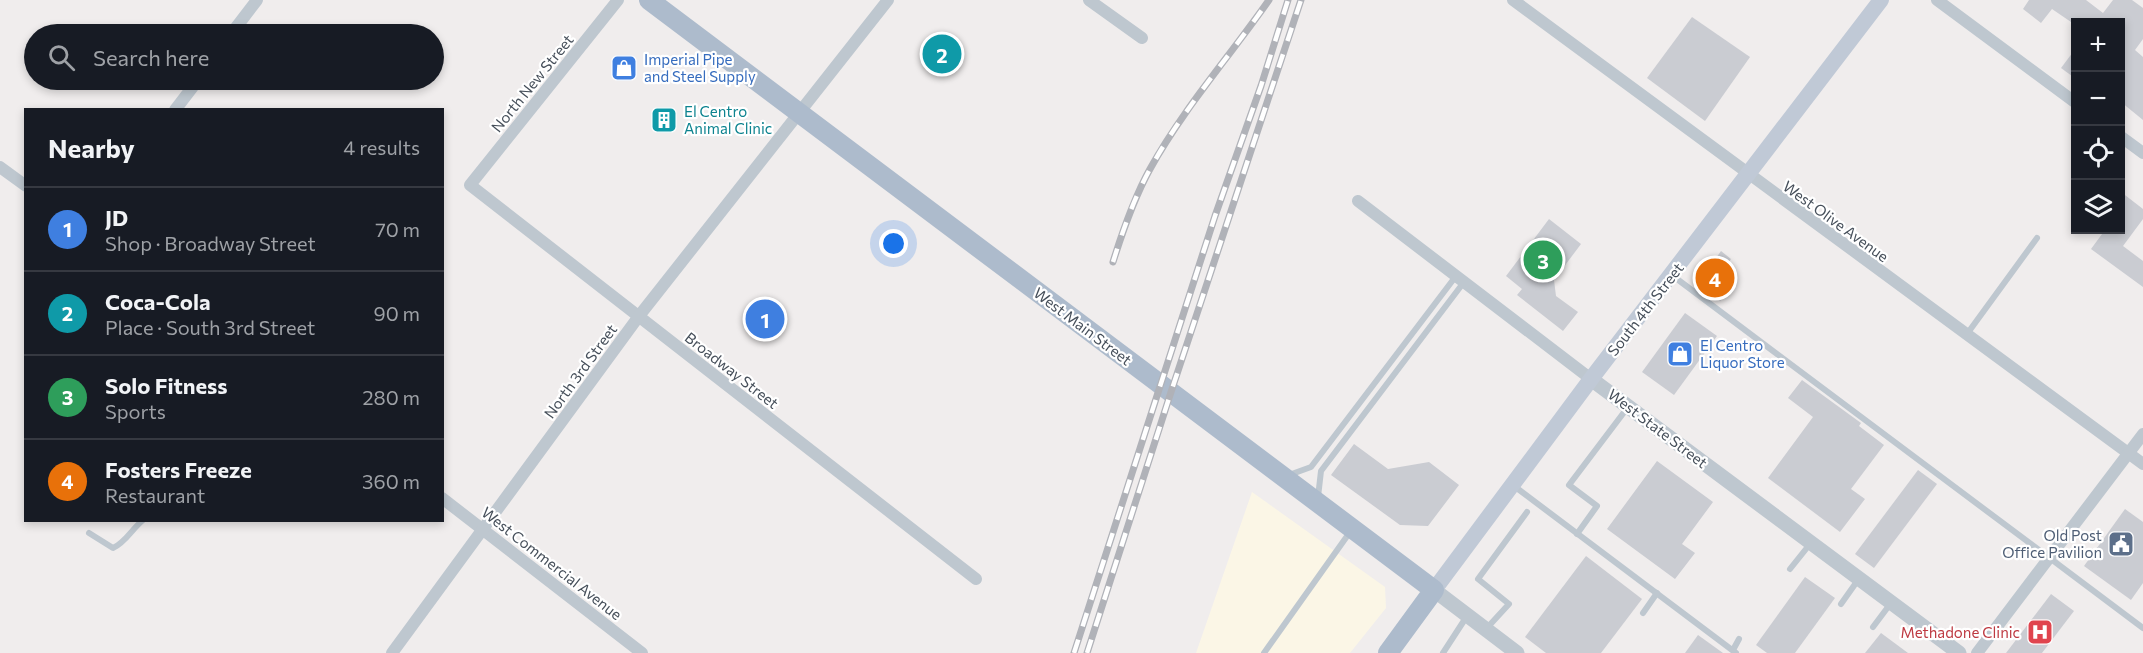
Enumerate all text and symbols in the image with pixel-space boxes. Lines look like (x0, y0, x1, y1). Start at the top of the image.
map controls (2071, 18, 2125, 234)
button: + (2071, 18, 2125, 72)
search box (24, 24, 444, 90)
street label: North New Street (487, 31, 577, 135)
pin: 2 (922, 32, 962, 76)
icon: search (45, 41, 78, 74)
text: Search here (93, 44, 209, 71)
place label: Imperial Pipe and Steel Supply (644, 50, 756, 85)
shop icon: Imperial Pipe and Steel Supply (609, 53, 639, 83)
button: − (2071, 72, 2125, 126)
place label: El Centro Animal Clinic (684, 102, 772, 137)
building icon: El Centro Animal Clinic (649, 105, 679, 135)
button: locate (2071, 126, 2125, 180)
text: Nearby (48, 132, 135, 163)
text: 4 results (343, 135, 420, 159)
street label: West Olive Avenue (1780, 177, 1892, 265)
button: layers (2071, 180, 2125, 234)
text: JD (105, 204, 128, 231)
text: 1 (63, 217, 72, 241)
text: 70 m (375, 217, 420, 241)
your location (879, 229, 908, 258)
text: Shop · Broadway Street (105, 231, 316, 255)
pin: 3 (1524, 238, 1562, 282)
pin: 4 (1696, 256, 1734, 300)
street label: South 4th Street (1603, 259, 1687, 359)
street label: West Main Street (1031, 283, 1135, 369)
text: Coca-Cola (105, 288, 211, 315)
pin: 1 (746, 296, 784, 342)
text: 2 (62, 301, 73, 325)
text: 90 m (374, 301, 420, 325)
text: Place · South 3rd Street (105, 315, 315, 339)
street label: North 3rd Street (540, 320, 620, 422)
street label: Broadway Street (682, 328, 782, 412)
place label: El Centro Liquor Store (1700, 336, 1785, 371)
shop icon: El Centro Liquor Store (1665, 339, 1695, 369)
text: Solo Fitness (105, 372, 228, 399)
text: 3 (62, 385, 73, 409)
text: 280 m (362, 385, 420, 409)
street label: West State Street (1605, 385, 1711, 471)
text: Sports (105, 399, 166, 423)
text: Fosters Freeze (105, 456, 252, 483)
text: 4 (61, 469, 74, 493)
text: 360 m (362, 469, 420, 493)
text: Restaurant (105, 483, 205, 507)
street label: West Commercial Avenue (478, 503, 626, 623)
place label: Old Post Office Pavilion (2002, 526, 2102, 561)
public building icon: Old Post Office Pavilion (2106, 529, 2136, 559)
hospital icon: Methadone Clinic (2025, 617, 2055, 647)
place label: Methadone Clinic (1900, 623, 2020, 641)

